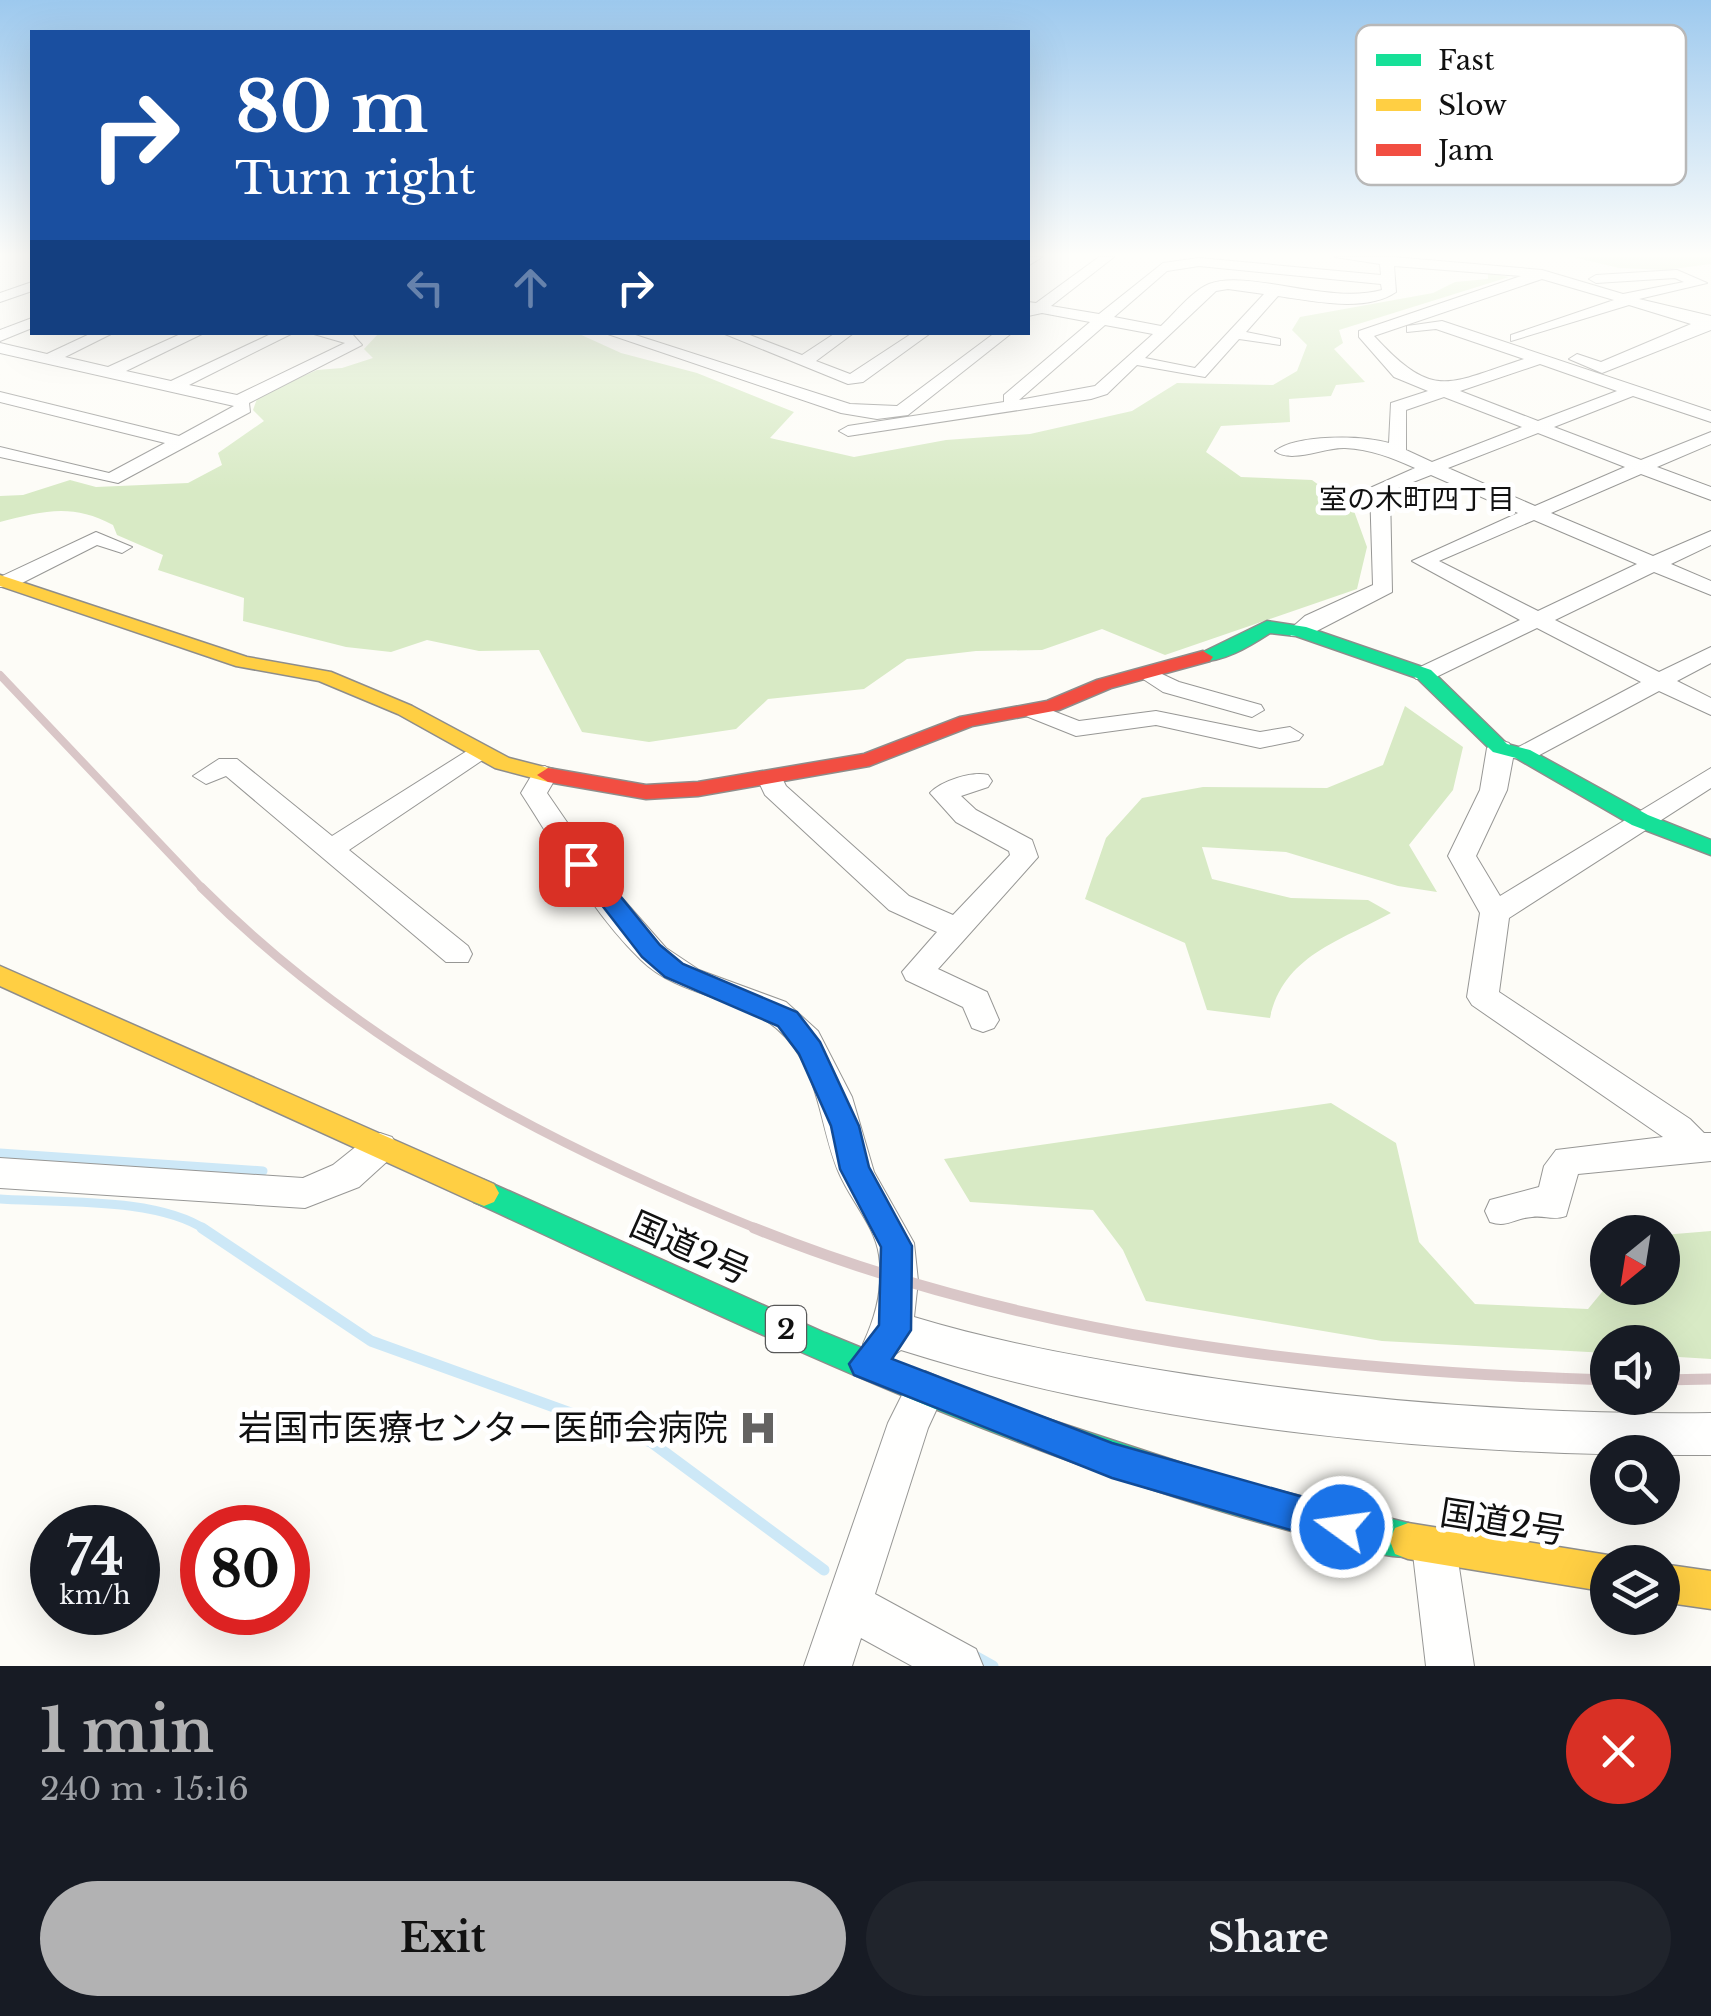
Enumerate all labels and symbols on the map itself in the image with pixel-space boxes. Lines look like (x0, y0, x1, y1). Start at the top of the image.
legend (1356, 25, 1686, 185)
text: Fast (1438, 43, 1495, 78)
text: Slow (1438, 88, 1507, 123)
text: Jam (1434, 133, 1494, 168)
district label: 室の木町四丁目 (1319, 482, 1515, 517)
pin (539, 822, 624, 907)
street label: 国道2号 (624, 1202, 757, 1293)
north arrow (1590, 1215, 1680, 1305)
road number: 2 (766, 1306, 806, 1352)
place label: 岩国市医療センター医師会病院 (238, 1406, 728, 1449)
hospital icon: 岩国市医療センター医師会病院 (737, 1407, 779, 1449)
position arrow (1290, 1475, 1394, 1579)
street label: 国道2号 (1437, 1490, 1569, 1553)
speed limit sign: 80 (180, 1505, 310, 1635)

